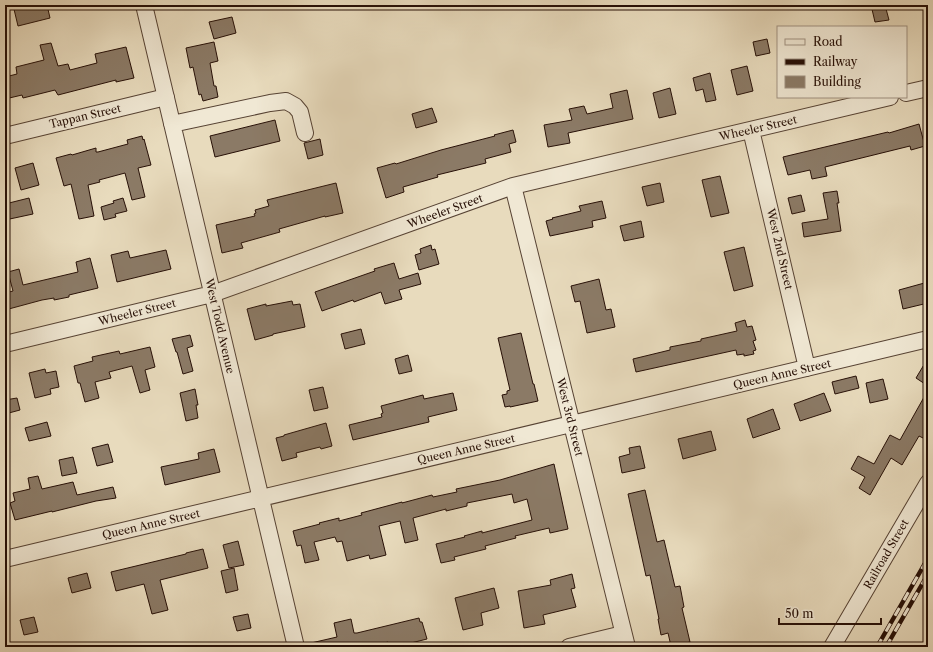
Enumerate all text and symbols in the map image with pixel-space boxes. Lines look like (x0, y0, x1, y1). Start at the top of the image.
legend (777, 26, 907, 98)
text: Road (813, 34, 843, 49)
text: Railway (813, 54, 858, 69)
text: Building (813, 74, 861, 89)
street label: Tappan Street (48, 101, 122, 131)
street label: Wheeler Street (717, 112, 798, 144)
street label: Wheeler Street (404, 191, 485, 232)
street label: West 2nd Street (764, 206, 796, 291)
street label: West Todd Avenue (202, 276, 238, 375)
street label: Wheeler Street (96, 296, 177, 329)
street label: Queen Anne Street (732, 356, 832, 392)
street label: West 3rd Street (553, 375, 587, 458)
street label: Queen Anne Street (416, 431, 516, 467)
street label: Queen Anne Street (101, 506, 201, 542)
street label: Railroad Street (860, 516, 912, 591)
scale bar (779, 600, 881, 626)
text: 50 m (785, 606, 814, 621)

